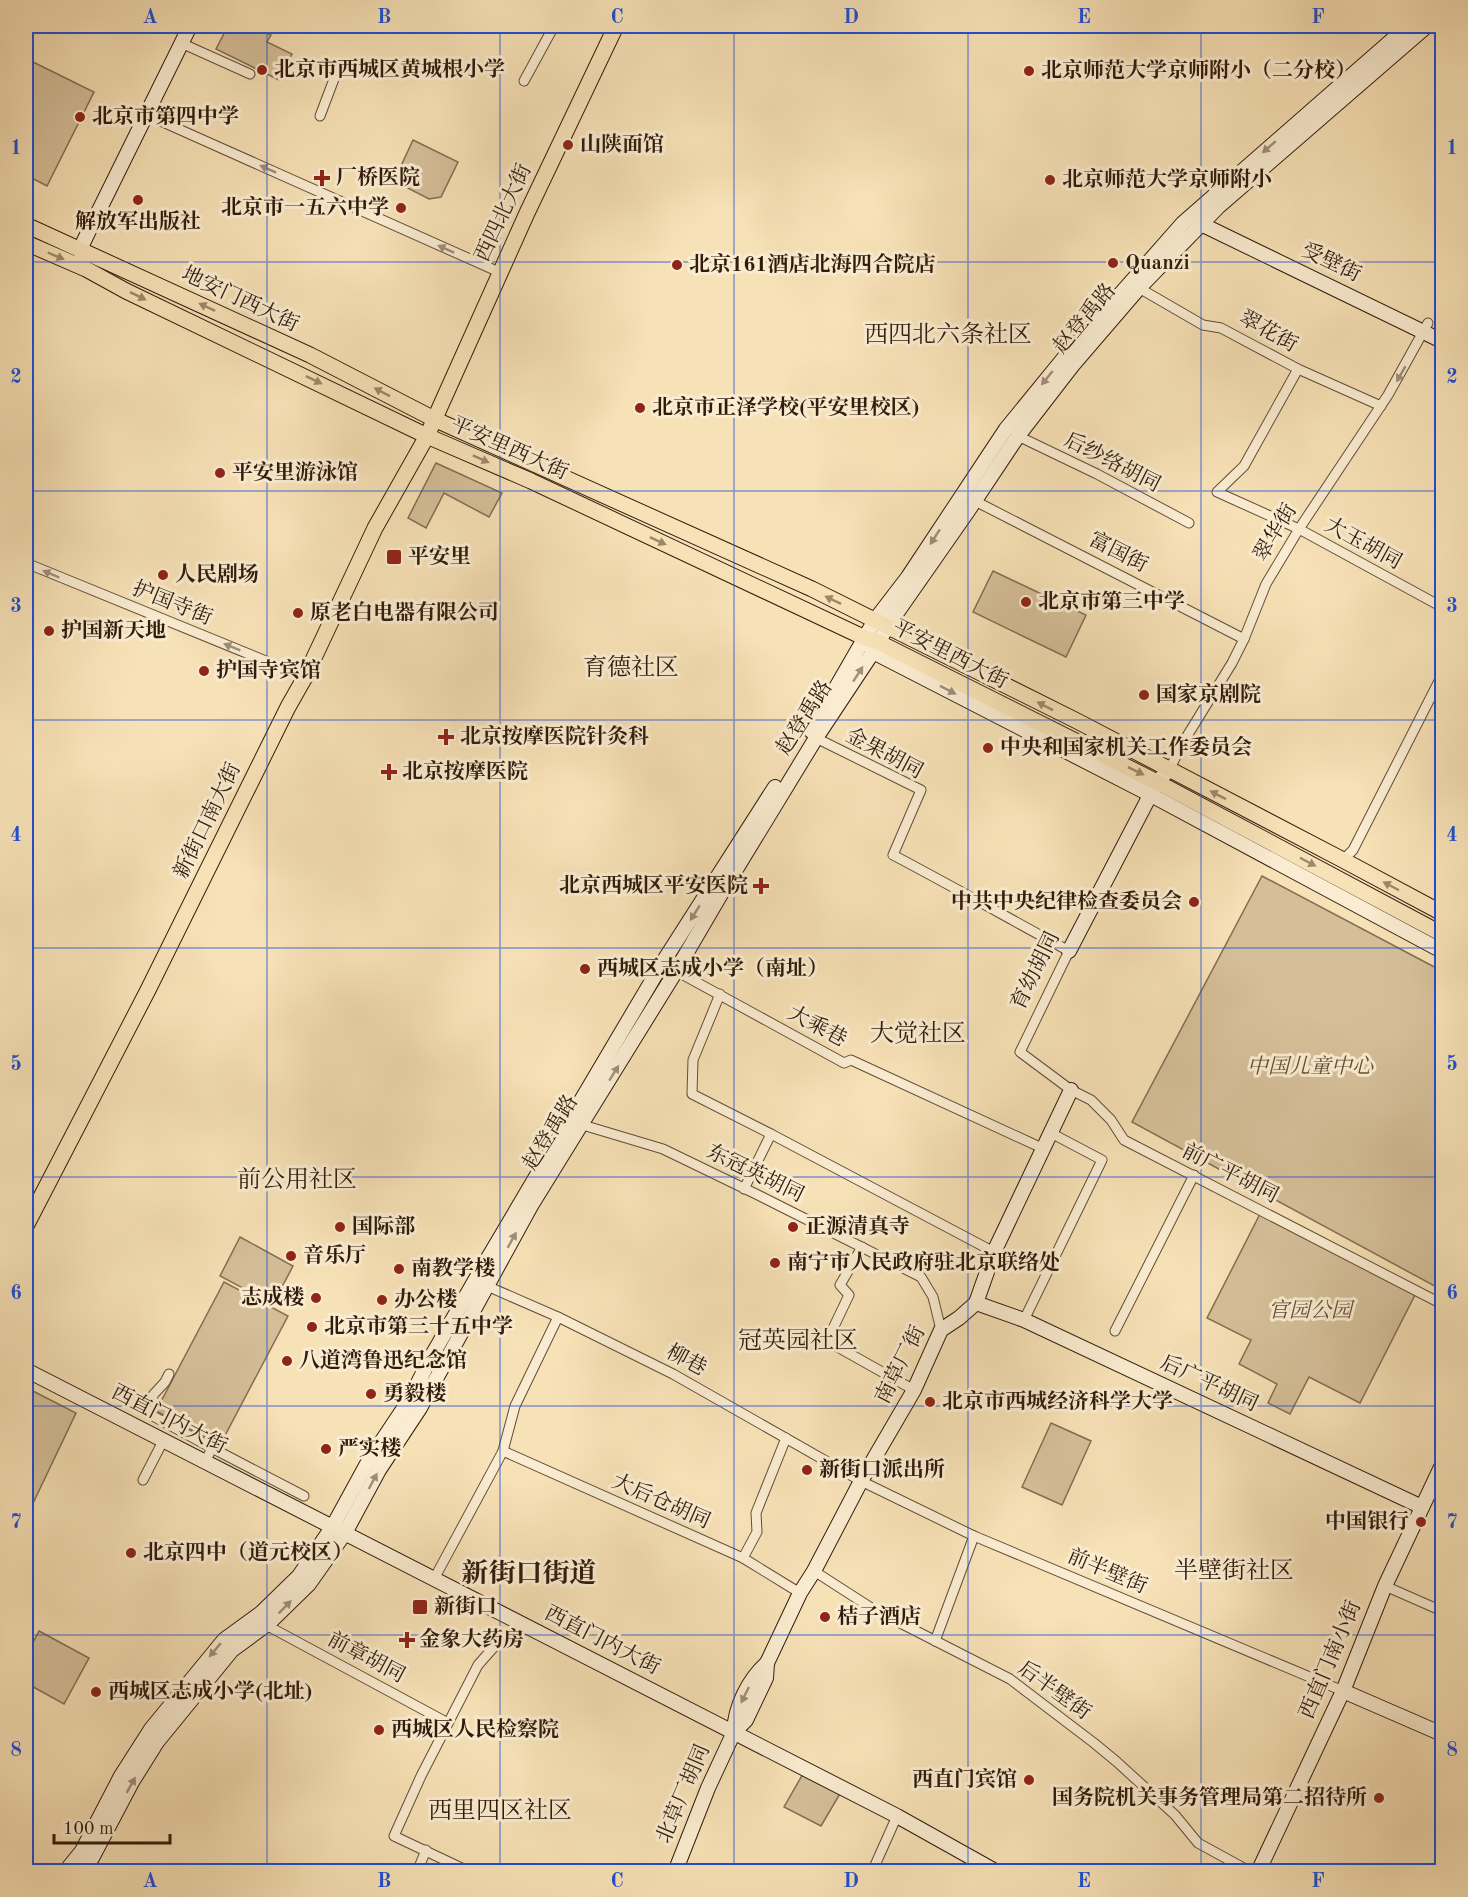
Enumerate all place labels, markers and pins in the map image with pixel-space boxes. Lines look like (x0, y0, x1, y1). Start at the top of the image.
place label: 北京市西城区黄城根小学 (274, 57, 505, 81)
place label: 北京师范大学京师附小（二分校） (1041, 58, 1356, 82)
marker: 北京市西城区黄城根小学 (255, 63, 269, 77)
marker: 北京师范大学京师附小（二分校） (1022, 64, 1036, 78)
place label: 北京市第四中学 (92, 104, 239, 128)
marker: 北京市第四中学 (73, 110, 87, 124)
place label: 山陕面馆 (580, 132, 664, 156)
marker: 山陕面馆 (561, 138, 575, 152)
place label: 厂桥医院 (336, 166, 420, 189)
place label: 北京师范大学京师附小 (1062, 167, 1272, 191)
marker: 厂桥医院 (313, 169, 331, 187)
marker: 北京师范大学京师附小 (1043, 173, 1057, 187)
marker: 解放军出版社 (131, 193, 145, 207)
place label: 北京市一五六中学 (221, 195, 389, 219)
marker: 北京市一五六中学 (394, 201, 408, 215)
place label: 解放军出版社 (75, 210, 201, 233)
place label: 北京161酒店北海四合院店 (689, 252, 936, 276)
place label: Quanzi (1125, 253, 1190, 274)
marker: Quanzi (1106, 256, 1120, 270)
marker: 北京161酒店北海四合院店 (670, 258, 684, 272)
place label: 北京市正泽学校(平安里校区) (652, 395, 920, 419)
marker: 北京市正泽学校(平安里校区) (633, 401, 647, 415)
place label: 平安里游泳馆 (232, 460, 358, 484)
marker: 平安里游泳馆 (213, 466, 227, 480)
place label: 平安里 (408, 544, 471, 568)
marker: 平安里 (385, 548, 403, 566)
place label: 人民剧场 (175, 563, 259, 586)
marker: 人民剧场 (156, 568, 170, 582)
place label: 北京市第三中学 (1038, 589, 1185, 613)
marker: 北京市第三中学 (1019, 595, 1033, 609)
place label: 原老白电器有限公司 (310, 600, 499, 624)
marker: 原老白电器有限公司 (291, 606, 305, 620)
place label: 护国新天地 (61, 619, 166, 642)
marker: 护国新天地 (42, 624, 56, 638)
place label: 护国寺宾馆 (216, 658, 321, 682)
marker: 护国寺宾馆 (197, 664, 211, 678)
place label: 国家京剧院 (1156, 682, 1261, 706)
marker: 国家京剧院 (1137, 688, 1151, 702)
place label: 北京按摩医院针灸科 (460, 724, 649, 748)
marker: 北京按摩医院针灸科 (437, 728, 455, 746)
place label: 中央和国家机关工作委员会 (1000, 735, 1252, 759)
marker: 中央和国家机关工作委员会 (981, 741, 995, 755)
place label: 北京按摩医院 (402, 759, 528, 783)
marker: 北京按摩医院 (380, 763, 398, 781)
place label: 北京西城区平安医院 (559, 873, 748, 897)
marker: 北京西城区平安医院 (752, 877, 770, 895)
place label: 中共中央纪律检查委员会 (951, 889, 1182, 913)
marker: 中共中央纪律检查委员会 (1187, 895, 1201, 909)
place label: 西城区志成小学（南址） (597, 956, 828, 980)
marker: 西城区志成小学（南址） (578, 962, 592, 976)
place label: 正源清真寺 (805, 1214, 910, 1238)
place label: 国际部 (352, 1215, 415, 1238)
marker: 国际部 (333, 1220, 347, 1234)
marker: 正源清真寺 (786, 1220, 800, 1234)
place label: 音乐厅 (303, 1243, 366, 1267)
marker: 音乐厅 (284, 1249, 298, 1263)
place label: 南宁市人民政府驻北京联络处 (787, 1250, 1060, 1274)
marker: 南宁市人民政府驻北京联络处 (768, 1256, 782, 1270)
place label: 南教学楼 (411, 1257, 495, 1280)
marker: 南教学楼 (392, 1262, 406, 1276)
place label: 志成楼 (241, 1285, 304, 1309)
place label: 办公楼 (394, 1288, 457, 1311)
marker: 志成楼 (309, 1291, 323, 1305)
marker: 办公楼 (375, 1293, 389, 1307)
place label: 北京市第三十五中学 (324, 1314, 513, 1338)
marker: 北京市第三十五中学 (305, 1320, 319, 1334)
place label: 八道湾鲁迅纪念馆 (299, 1348, 467, 1372)
marker: 八道湾鲁迅纪念馆 (280, 1354, 294, 1368)
place label: 勇毅楼 (383, 1382, 446, 1405)
marker: 勇毅楼 (364, 1387, 378, 1401)
place label: 北京市西城经济科学大学 (942, 1389, 1173, 1413)
marker: 北京市西城经济科学大学 (923, 1395, 937, 1409)
place label: 严实楼 (338, 1436, 401, 1460)
marker: 严实楼 (319, 1442, 333, 1456)
place label: 新街口派出所 (819, 1458, 945, 1481)
marker: 新街口派出所 (800, 1463, 814, 1477)
place label: 中国银行 (1325, 1510, 1409, 1533)
marker: 中国银行 (1414, 1515, 1428, 1529)
place label: 北京四中（道元校区） (143, 1540, 353, 1564)
marker: 北京四中（道元校区） (124, 1546, 138, 1560)
place label: 新街口 (434, 1595, 497, 1618)
marker: 新街口 (411, 1598, 429, 1616)
place label: 桔子酒店 (837, 1604, 921, 1628)
marker: 桔子酒店 (818, 1610, 832, 1624)
place label: 金象大药房 (419, 1627, 524, 1651)
marker: 金象大药房 (400, 1633, 414, 1647)
place label: 西城区志成小学(北址) (108, 1679, 313, 1703)
marker: 西城区志成小学(北址) (89, 1685, 103, 1699)
place label: 西城区人民检察院 (391, 1717, 559, 1741)
marker: 西城区人民检察院 (372, 1723, 386, 1737)
place label: 西直门宾馆 (912, 1767, 1017, 1791)
marker: 西直门宾馆 (1022, 1773, 1036, 1787)
place label: 国务院机关事务管理局第二招待所 (1052, 1785, 1367, 1809)
marker: 国务院机关事务管理局第二招待所 (1372, 1791, 1386, 1805)

